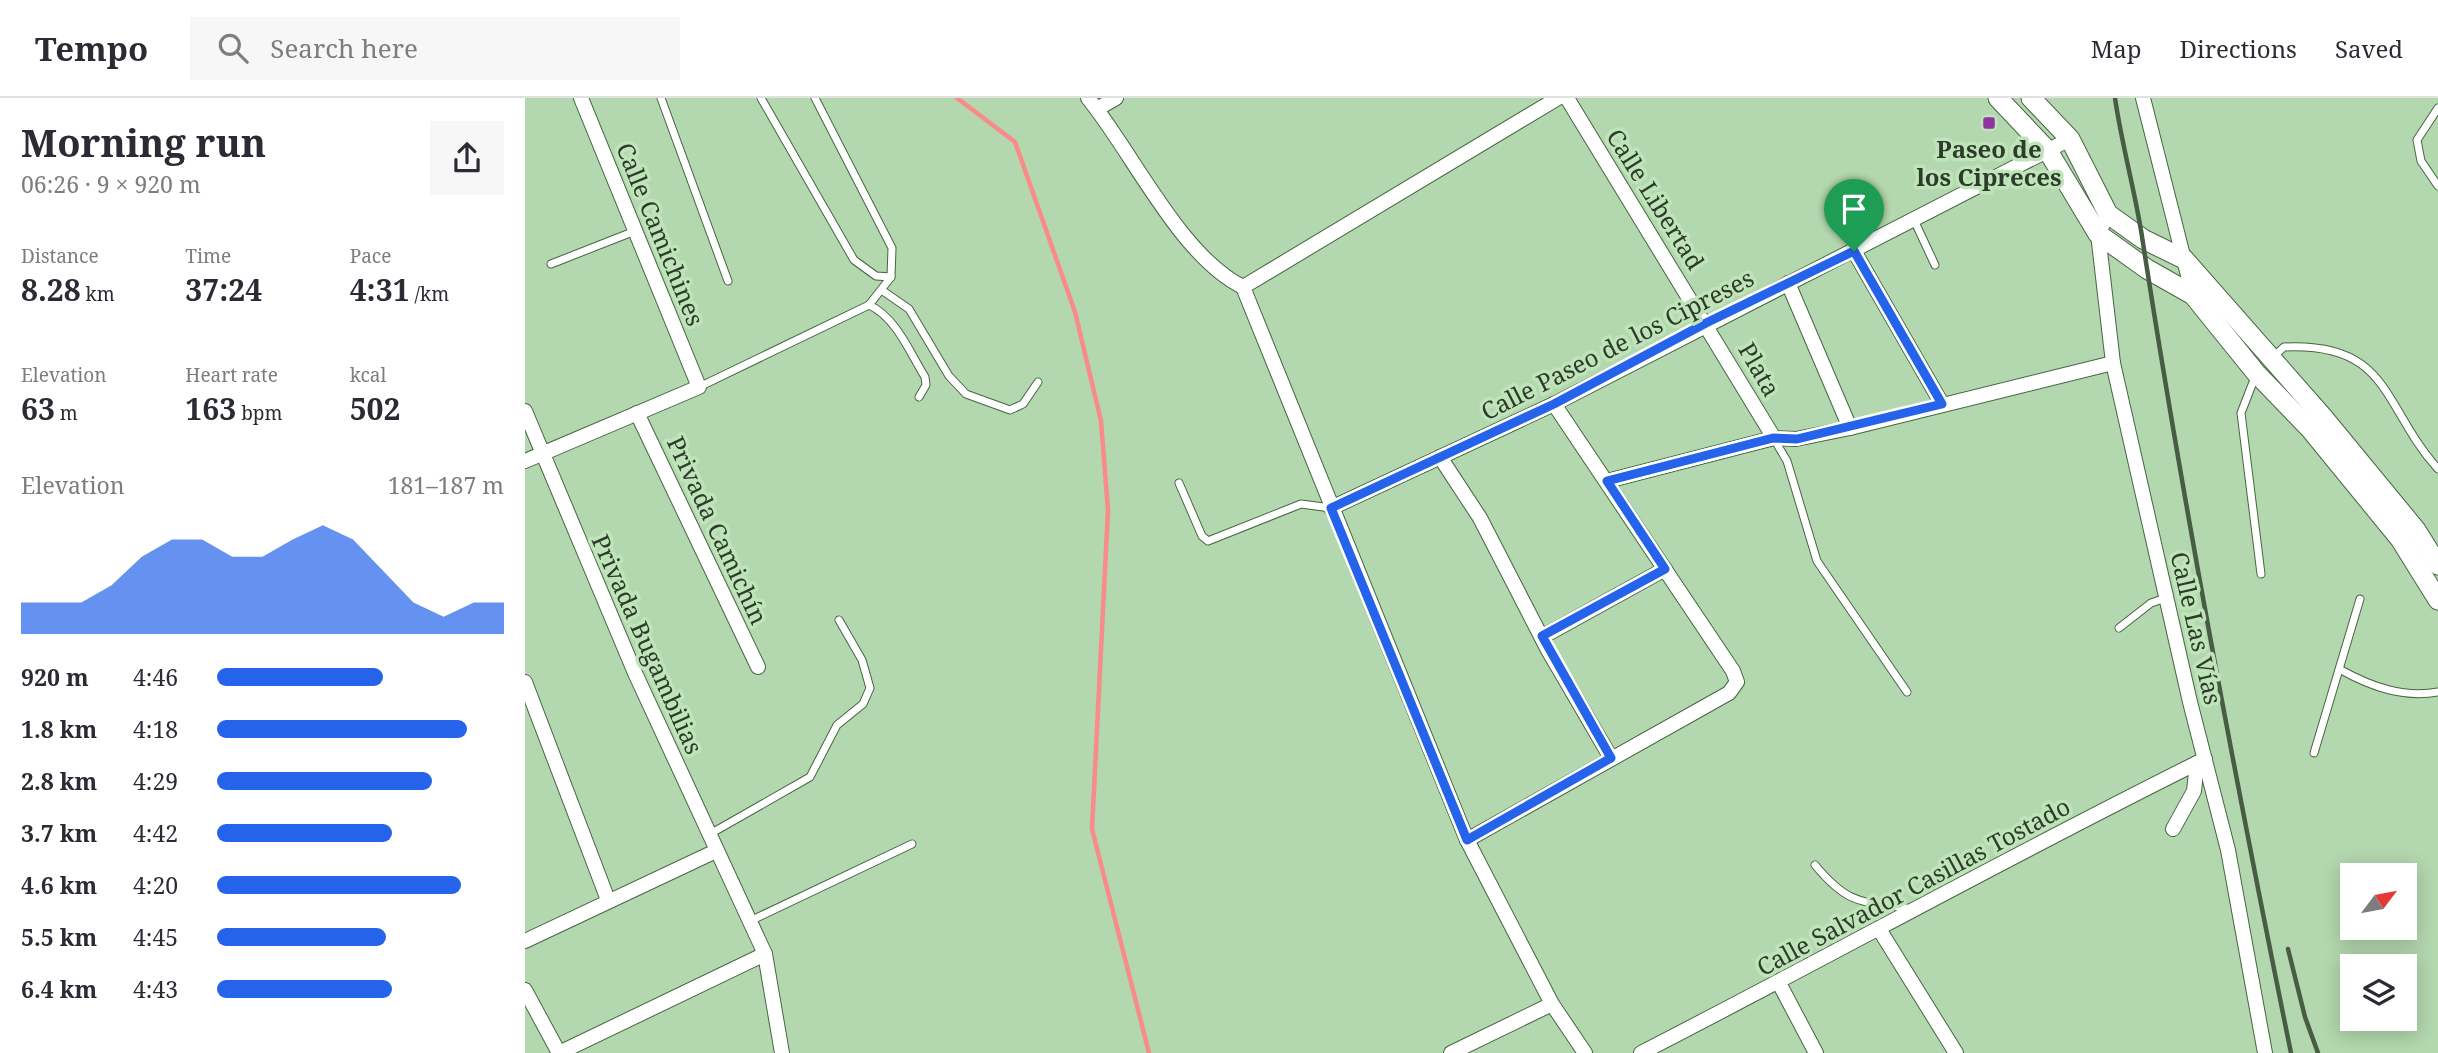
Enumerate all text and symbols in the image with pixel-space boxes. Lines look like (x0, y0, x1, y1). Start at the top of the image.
search box (190, 17, 680, 80)
text: Tempo (35, 26, 148, 71)
icon: search (214, 29, 252, 67)
text: Search here (270, 30, 418, 66)
text: Map (2091, 32, 2142, 65)
text: Directions (2180, 32, 2297, 65)
text: Saved (2335, 32, 2403, 65)
marker: Paseo de los Cipreces (1981, 115, 1997, 131)
text: Morning run (21, 116, 266, 168)
button: share (430, 121, 504, 195)
street label: Calle Libertad (1600, 122, 1713, 276)
place label: Paseo de los Cipreces (1916, 132, 2062, 193)
street label: Calle Camichines (609, 138, 713, 330)
text: 06:26 · 9 × 920 m (21, 168, 201, 200)
pin (1824, 179, 1884, 251)
icon: arrive (1835, 190, 1873, 228)
text: Distance (21, 243, 99, 269)
text: Time (185, 243, 231, 269)
text: Pace (350, 243, 391, 269)
street label: Calle Paseo de los Cipreses (1475, 261, 1759, 427)
text: 8.28 (21, 269, 81, 310)
text: 37:24 (185, 269, 262, 310)
text: 4:31 (350, 269, 410, 310)
text: km (81, 281, 115, 307)
text: /km (410, 281, 449, 307)
street label: Plata (1731, 336, 1789, 402)
text: Elevation (21, 362, 107, 388)
text: Heart rate (185, 362, 278, 388)
text: kcal (350, 362, 386, 388)
text: 63 (21, 388, 55, 429)
text: 163 (185, 388, 236, 429)
text: 502 (350, 388, 401, 429)
text: m (55, 400, 78, 426)
text: bpm (236, 400, 282, 426)
street label: Privada Camichín (660, 430, 776, 630)
text: Elevation (21, 469, 125, 501)
text: 181–187 m (388, 469, 504, 501)
street label: Privada Bugambilias (585, 529, 711, 759)
street label: Calle Las Vías (2163, 548, 2231, 708)
text: 920 m (21, 661, 89, 693)
text: 4:46 (133, 661, 178, 693)
text: 1.8 km (21, 713, 97, 745)
text: 4:18 (133, 713, 178, 745)
text: 2.8 km (21, 765, 97, 797)
text: 4:29 (133, 765, 178, 797)
street label: Calle Salvador Casillas Tostado (1750, 789, 2076, 983)
text: 3.7 km (21, 817, 97, 849)
text: 4:42 (133, 817, 178, 849)
north arrow (2340, 863, 2417, 940)
map controls (2340, 863, 2417, 1031)
text: 4.6 km (21, 869, 97, 901)
text: 4:20 (133, 869, 178, 901)
text: 5.5 km (21, 921, 97, 953)
text: 4:45 (133, 921, 178, 953)
button: layers (2340, 954, 2417, 1031)
text: 6.4 km (21, 973, 97, 1005)
text: 4:43 (133, 973, 178, 1005)

